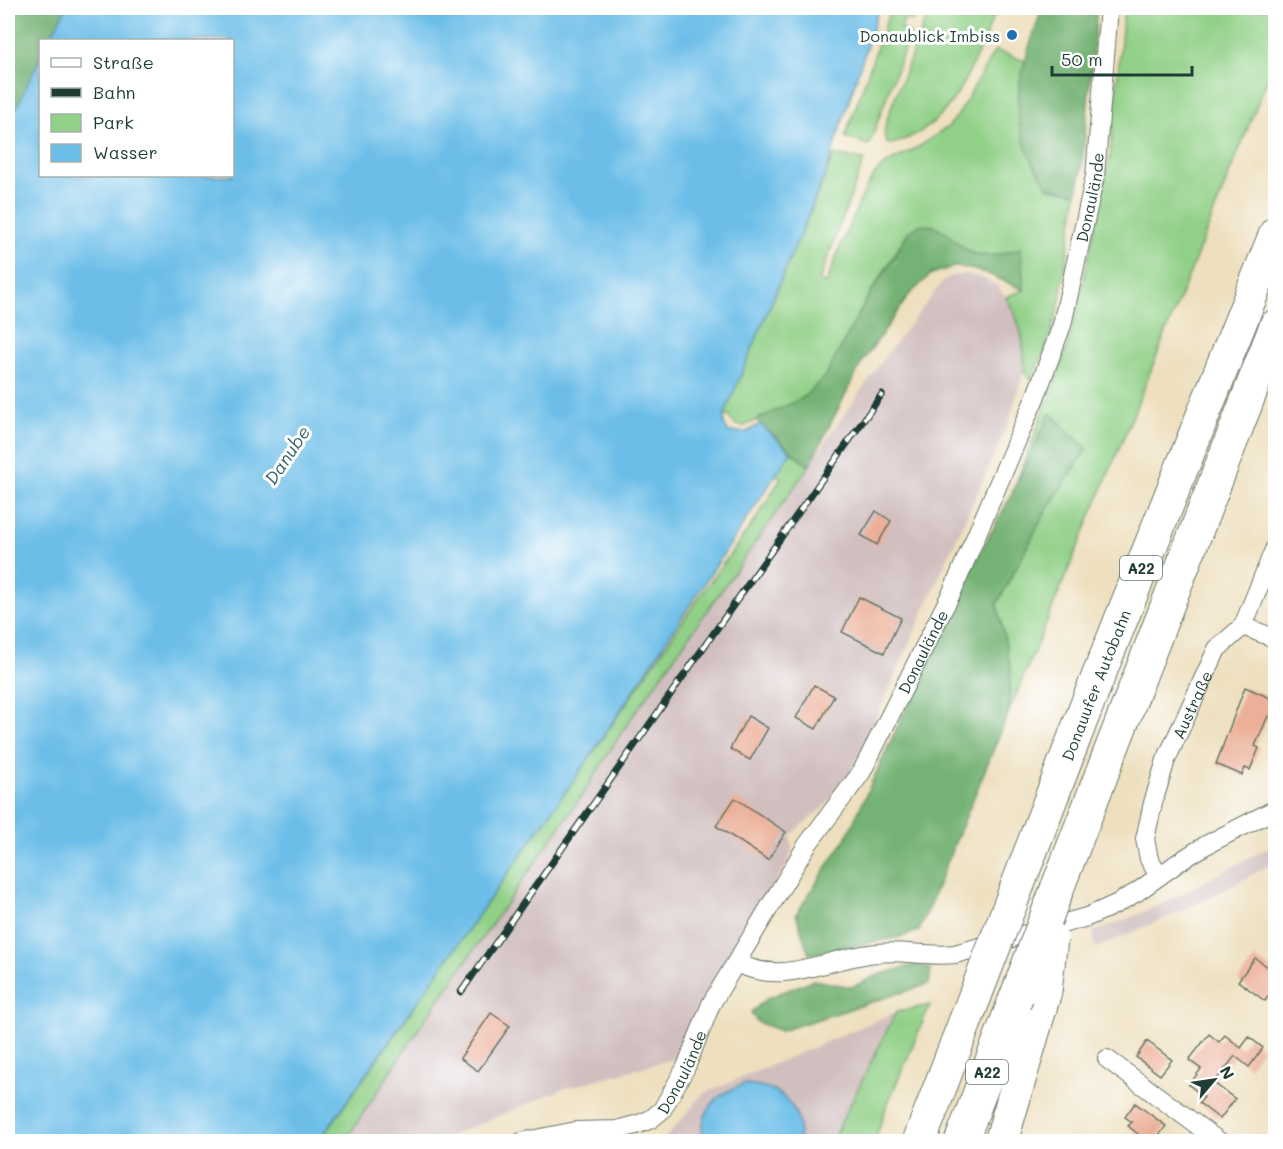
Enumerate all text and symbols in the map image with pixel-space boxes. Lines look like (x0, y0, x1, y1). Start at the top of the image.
place label: Donaublick Imbiss (859, 25, 1000, 46)
marker: Donaublick Imbiss (1005, 28, 1019, 42)
legend (39, 39, 234, 177)
scale bar (1052, 39, 1192, 77)
text: 50 m (1061, 47, 1103, 71)
text: Straße (93, 50, 154, 74)
text: Bahn (93, 80, 136, 104)
text: Park (93, 110, 134, 134)
text: Wasser (93, 140, 158, 164)
street label: Donaulände (1070, 152, 1107, 244)
water label: Danube (259, 421, 315, 489)
road number: A22 (1120, 556, 1162, 580)
street label: Donaulände (892, 606, 952, 697)
street label: Donauufer Autobahn (1056, 606, 1135, 763)
street label: Austraße (1167, 667, 1216, 742)
street label: Donaulände (652, 1027, 710, 1117)
north arrow (1184, 1050, 1244, 1110)
road number: A22 (966, 1060, 1008, 1084)
text: N (1215, 1062, 1240, 1083)

